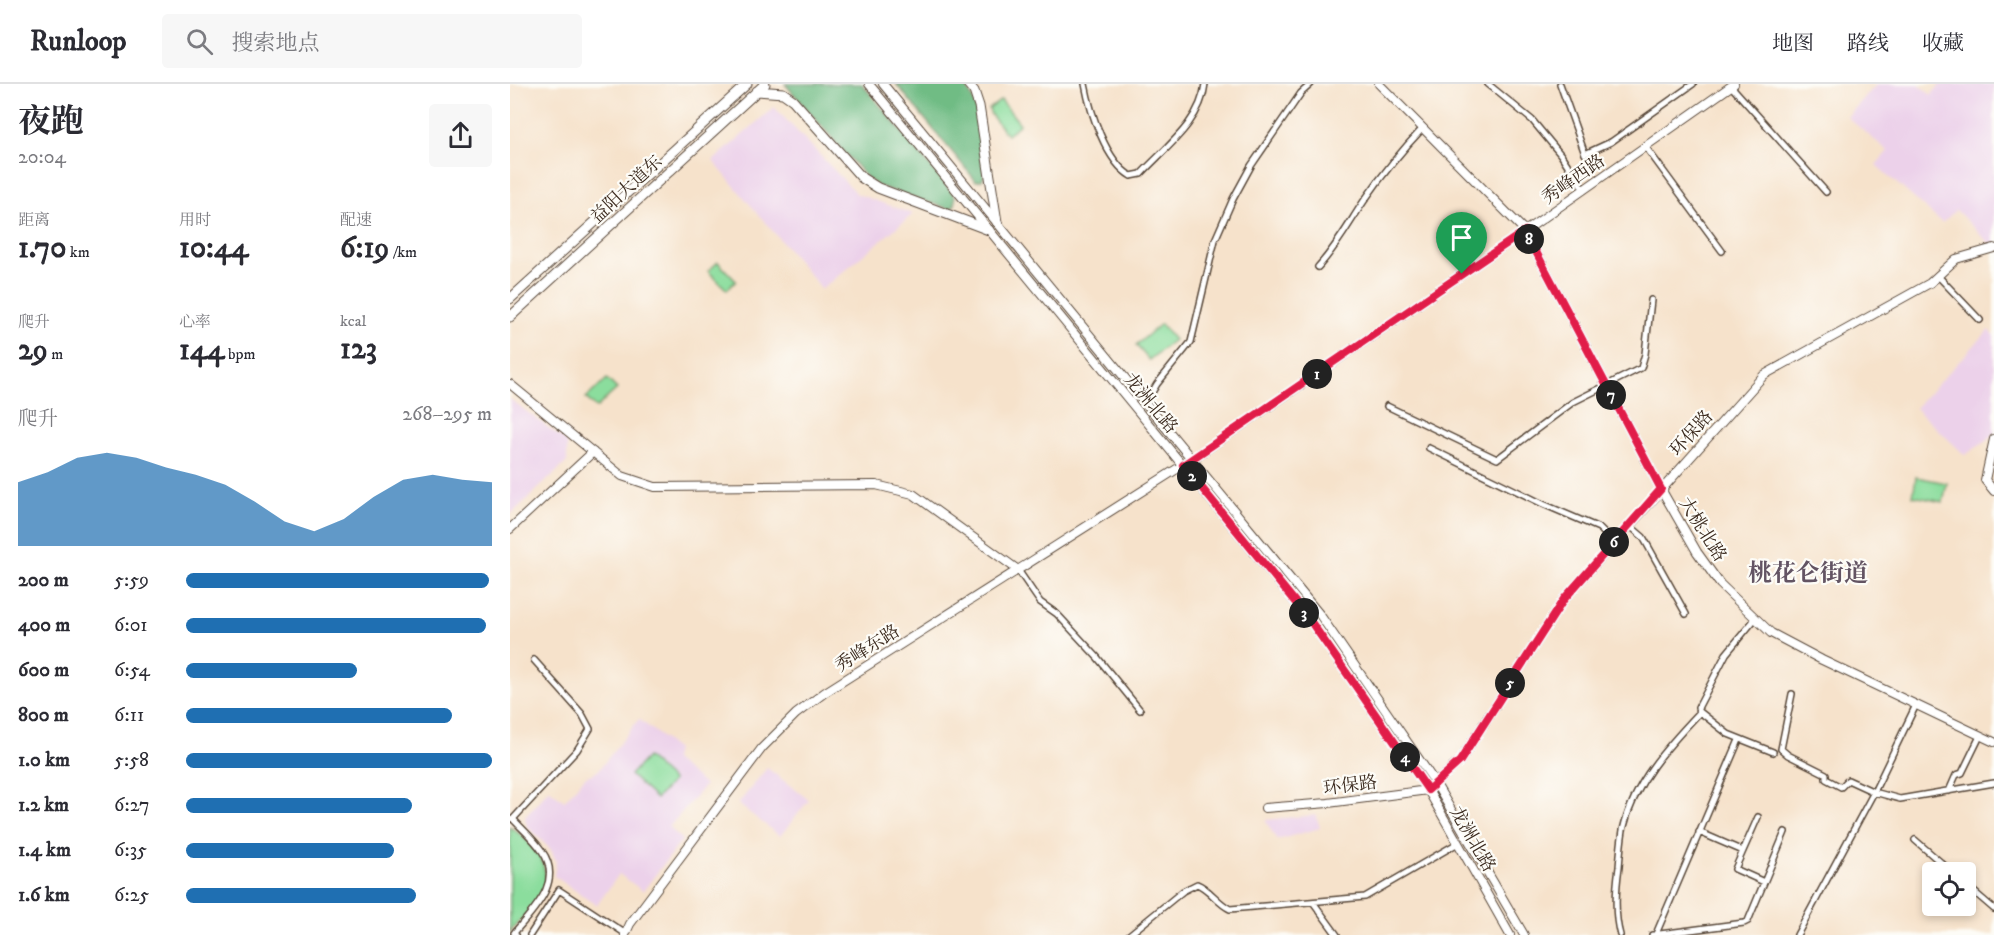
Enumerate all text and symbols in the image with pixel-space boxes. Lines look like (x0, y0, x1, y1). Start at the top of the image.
search box (162, 14, 582, 68)
text: Runloop (30, 24, 126, 59)
icon: search (183, 25, 216, 58)
text: 搜索地点 (231, 30, 319, 57)
text: 地图 (1772, 31, 1814, 57)
text: 路线 (1847, 31, 1889, 57)
text: 收藏 (1922, 31, 1964, 57)
text: 夜跑 (18, 102, 84, 143)
button: share (429, 104, 492, 167)
text: 20:04 (18, 145, 66, 170)
street label: 秀峰西路 (1538, 150, 1609, 209)
street label: 益阳大道东 (586, 151, 667, 228)
text: 距离 (18, 210, 50, 230)
text: 用时 (179, 210, 211, 230)
text: 配速 (340, 210, 372, 230)
pin (1436, 212, 1487, 274)
icon: arrive (1445, 221, 1478, 254)
pin: 8 (1514, 224, 1544, 254)
text: 8 (1525, 229, 1533, 249)
text: 1.70 (18, 230, 66, 267)
text: 10:44 (179, 230, 248, 267)
text: 6:19 (340, 230, 389, 267)
text: km (66, 242, 90, 262)
text: /km (389, 242, 417, 262)
text: kcal (340, 311, 366, 331)
text: 爬升 (18, 312, 50, 332)
text: 心率 (179, 312, 211, 332)
text: 123 (340, 331, 377, 368)
text: 29 (18, 332, 48, 369)
text: 144 (179, 332, 225, 369)
text: m (48, 344, 63, 364)
text: bpm (225, 344, 256, 364)
pin: 1 (1302, 359, 1332, 389)
text: 1 (1314, 364, 1320, 384)
street label: 龙洲北路 (1119, 369, 1182, 438)
pin: 7 (1596, 380, 1626, 410)
text: 7 (1607, 385, 1615, 405)
text: 268–295 m (402, 402, 492, 427)
street label: 环保路 (1666, 406, 1718, 461)
text: 爬升 (18, 407, 58, 432)
pin: 2 (1177, 461, 1207, 491)
text: 2 (1188, 466, 1196, 486)
street label: 大桃北路 (1674, 493, 1731, 566)
pin: 6 (1599, 527, 1629, 557)
text: 6 (1610, 532, 1618, 552)
district label: 桃花仑街道 (1748, 559, 1868, 589)
text: 200 m (18, 568, 69, 593)
text: 5:59 (114, 568, 149, 593)
pin: 3 (1289, 598, 1319, 628)
text: 3 (1301, 603, 1307, 623)
text: 400 m (18, 613, 70, 638)
text: 6:01 (114, 613, 148, 638)
street label: 秀峰东路 (831, 620, 904, 677)
text: 600 m (18, 658, 69, 683)
text: 6:54 (114, 658, 150, 683)
pin: 5 (1495, 668, 1525, 698)
text: 5 (1506, 673, 1514, 693)
text: 800 m (18, 703, 69, 728)
text: 6:11 (114, 703, 144, 728)
pin: 4 (1390, 742, 1420, 772)
text: 4 (1400, 747, 1410, 767)
text: 1.0 km (18, 748, 70, 773)
text: 5:58 (114, 748, 149, 773)
street label: 环保路 (1322, 772, 1378, 800)
text: 1.2 km (18, 793, 69, 818)
text: 6:27 (114, 793, 150, 818)
street label: 龙洲北路 (1445, 803, 1500, 876)
text: 1.4 km (18, 838, 71, 863)
text: 6:35 (114, 838, 147, 863)
map controls (1922, 862, 1976, 916)
button: locate (1922, 862, 1976, 916)
text: 1.6 km (18, 883, 70, 908)
text: 6:25 (114, 883, 149, 908)

